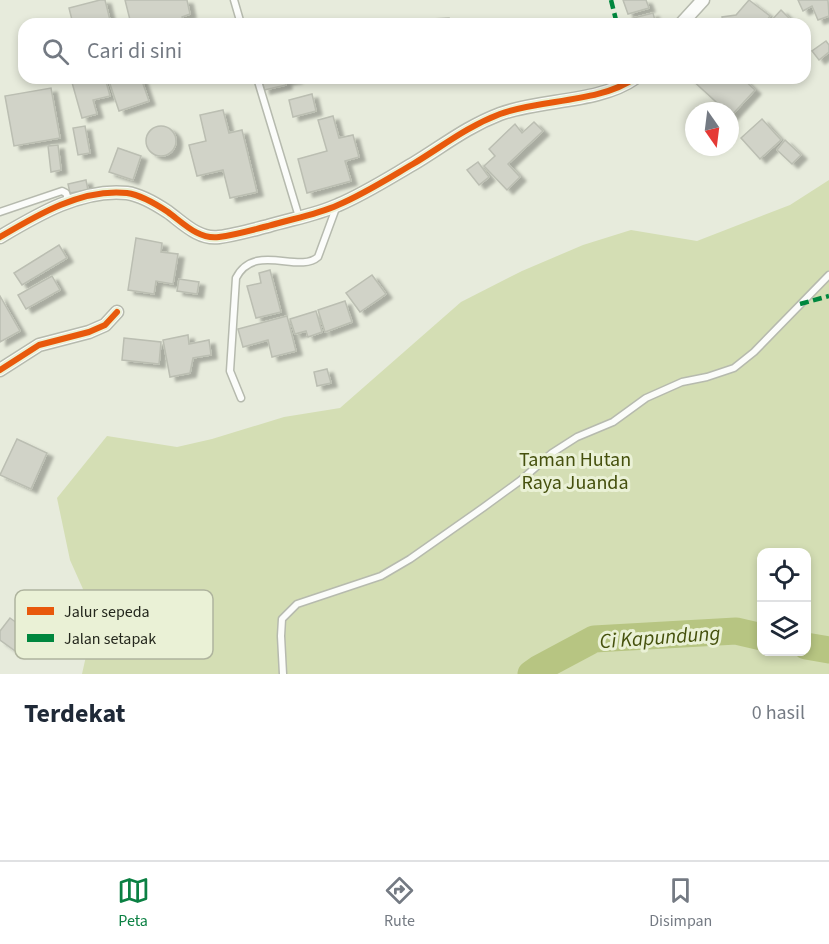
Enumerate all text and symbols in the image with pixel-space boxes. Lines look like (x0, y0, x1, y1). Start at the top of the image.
search box (18, 18, 811, 84)
icon: search (39, 35, 72, 68)
text: Cari di sini (87, 35, 182, 67)
north arrow (685, 102, 739, 156)
park label: Taman Hutan Raya Juanda (519, 446, 631, 497)
map controls (757, 548, 811, 656)
button: locate (757, 548, 811, 602)
legend (15, 590, 213, 659)
text: Jalur sepeda (64, 601, 150, 623)
button: layers (757, 602, 811, 656)
water label: Ci Kapundung (599, 618, 721, 656)
text: Jalan setapak (64, 628, 156, 650)
text: Terdekat (24, 695, 126, 732)
text: 0 hasil (752, 699, 805, 727)
tab: Peta (117, 874, 150, 932)
tab: Rute (383, 874, 416, 932)
tab: Disimpan (649, 874, 712, 932)

